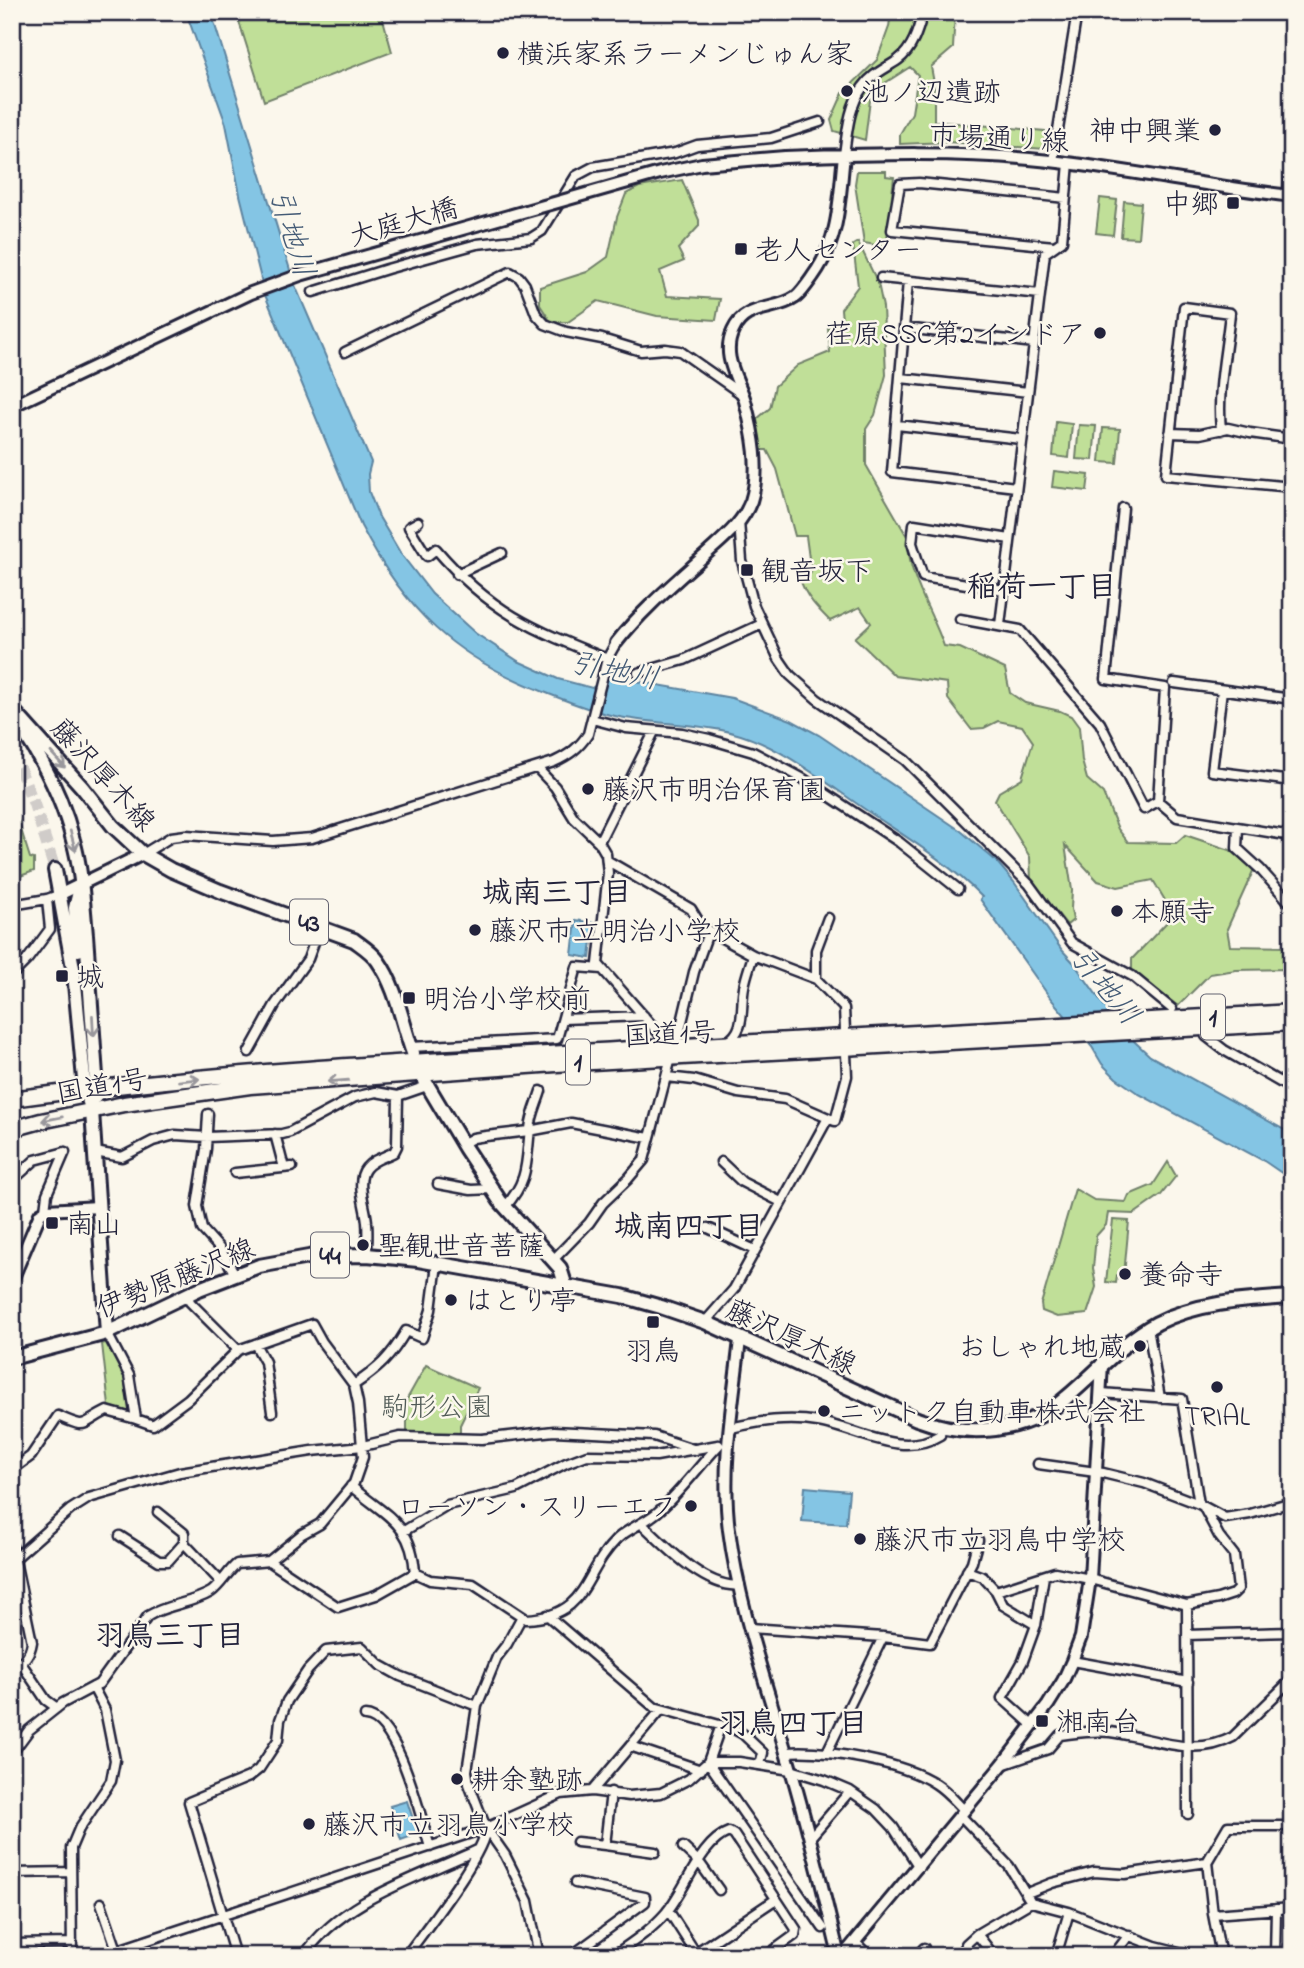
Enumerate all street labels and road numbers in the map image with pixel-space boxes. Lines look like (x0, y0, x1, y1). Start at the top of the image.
street label: 市場通り線 (928, 116, 1070, 165)
street label: 大庭大橋 (344, 189, 463, 260)
street label: 藤沢厚木線 (39, 711, 163, 842)
road number: 43 (290, 900, 328, 945)
road number: 1 (1201, 994, 1225, 1040)
street label: 国道1号 (623, 1014, 718, 1059)
road number: 1 (566, 1040, 590, 1084)
street label: 国道1号 (53, 1060, 152, 1117)
street label: 伊勢原藤沢線 (91, 1230, 262, 1331)
road number: 44 (311, 1232, 349, 1278)
street label: 藤沢厚木線 (718, 1291, 863, 1387)

